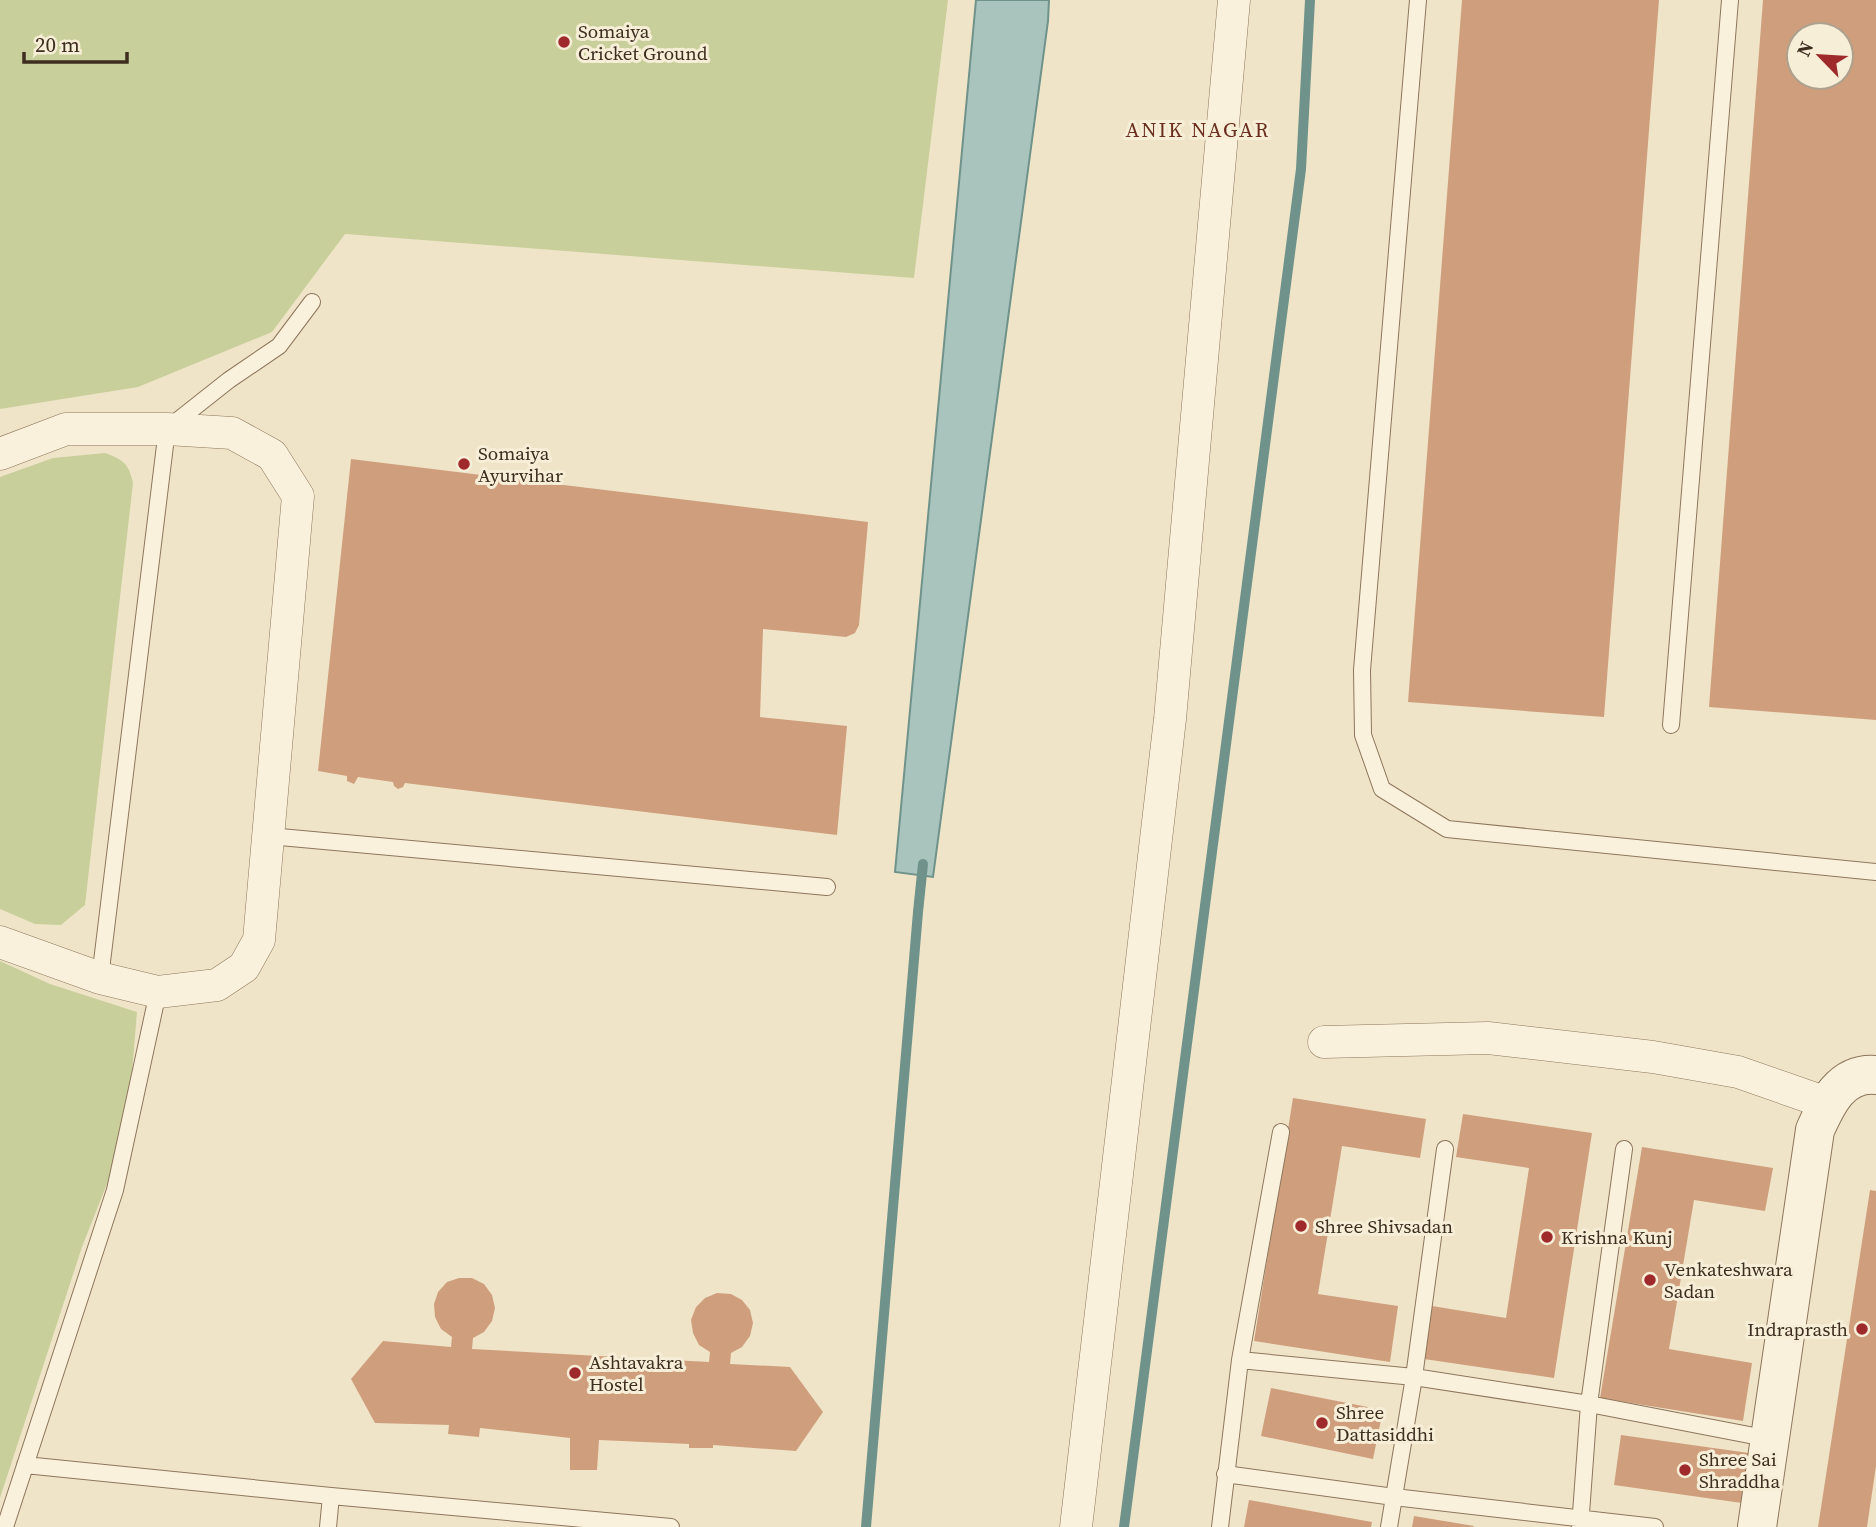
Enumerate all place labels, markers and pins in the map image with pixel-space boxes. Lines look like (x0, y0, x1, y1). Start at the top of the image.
place label: Somaiya Cricket Ground (578, 18, 708, 66)
marker: Somaiya Cricket Ground (556, 34, 572, 50)
place label: Somaiya Ayurvihar (478, 440, 563, 488)
marker: Somaiya Ayurvihar (456, 456, 472, 472)
place label: Shree Shivsadan (1315, 1213, 1453, 1239)
marker: Shree Shivsadan (1293, 1218, 1309, 1234)
place label: Krishna Kunj (1561, 1224, 1673, 1250)
marker: Krishna Kunj (1539, 1229, 1555, 1245)
place label: Venkateshwara Sadan (1664, 1256, 1793, 1304)
marker: Venkateshwara Sadan (1642, 1272, 1658, 1288)
place label: Indraprasth (1747, 1316, 1848, 1342)
marker: Indraprasth (1854, 1321, 1870, 1337)
place label: Ashtavakra Hostel (589, 1349, 684, 1397)
marker: Ashtavakra Hostel (567, 1365, 583, 1381)
place label: Shree Dattasiddhi (1336, 1399, 1434, 1447)
marker: Shree Dattasiddhi (1314, 1415, 1330, 1431)
place label: Shree Sai Shraddha (1699, 1446, 1780, 1494)
marker: Shree Sai Shraddha (1677, 1462, 1693, 1478)

